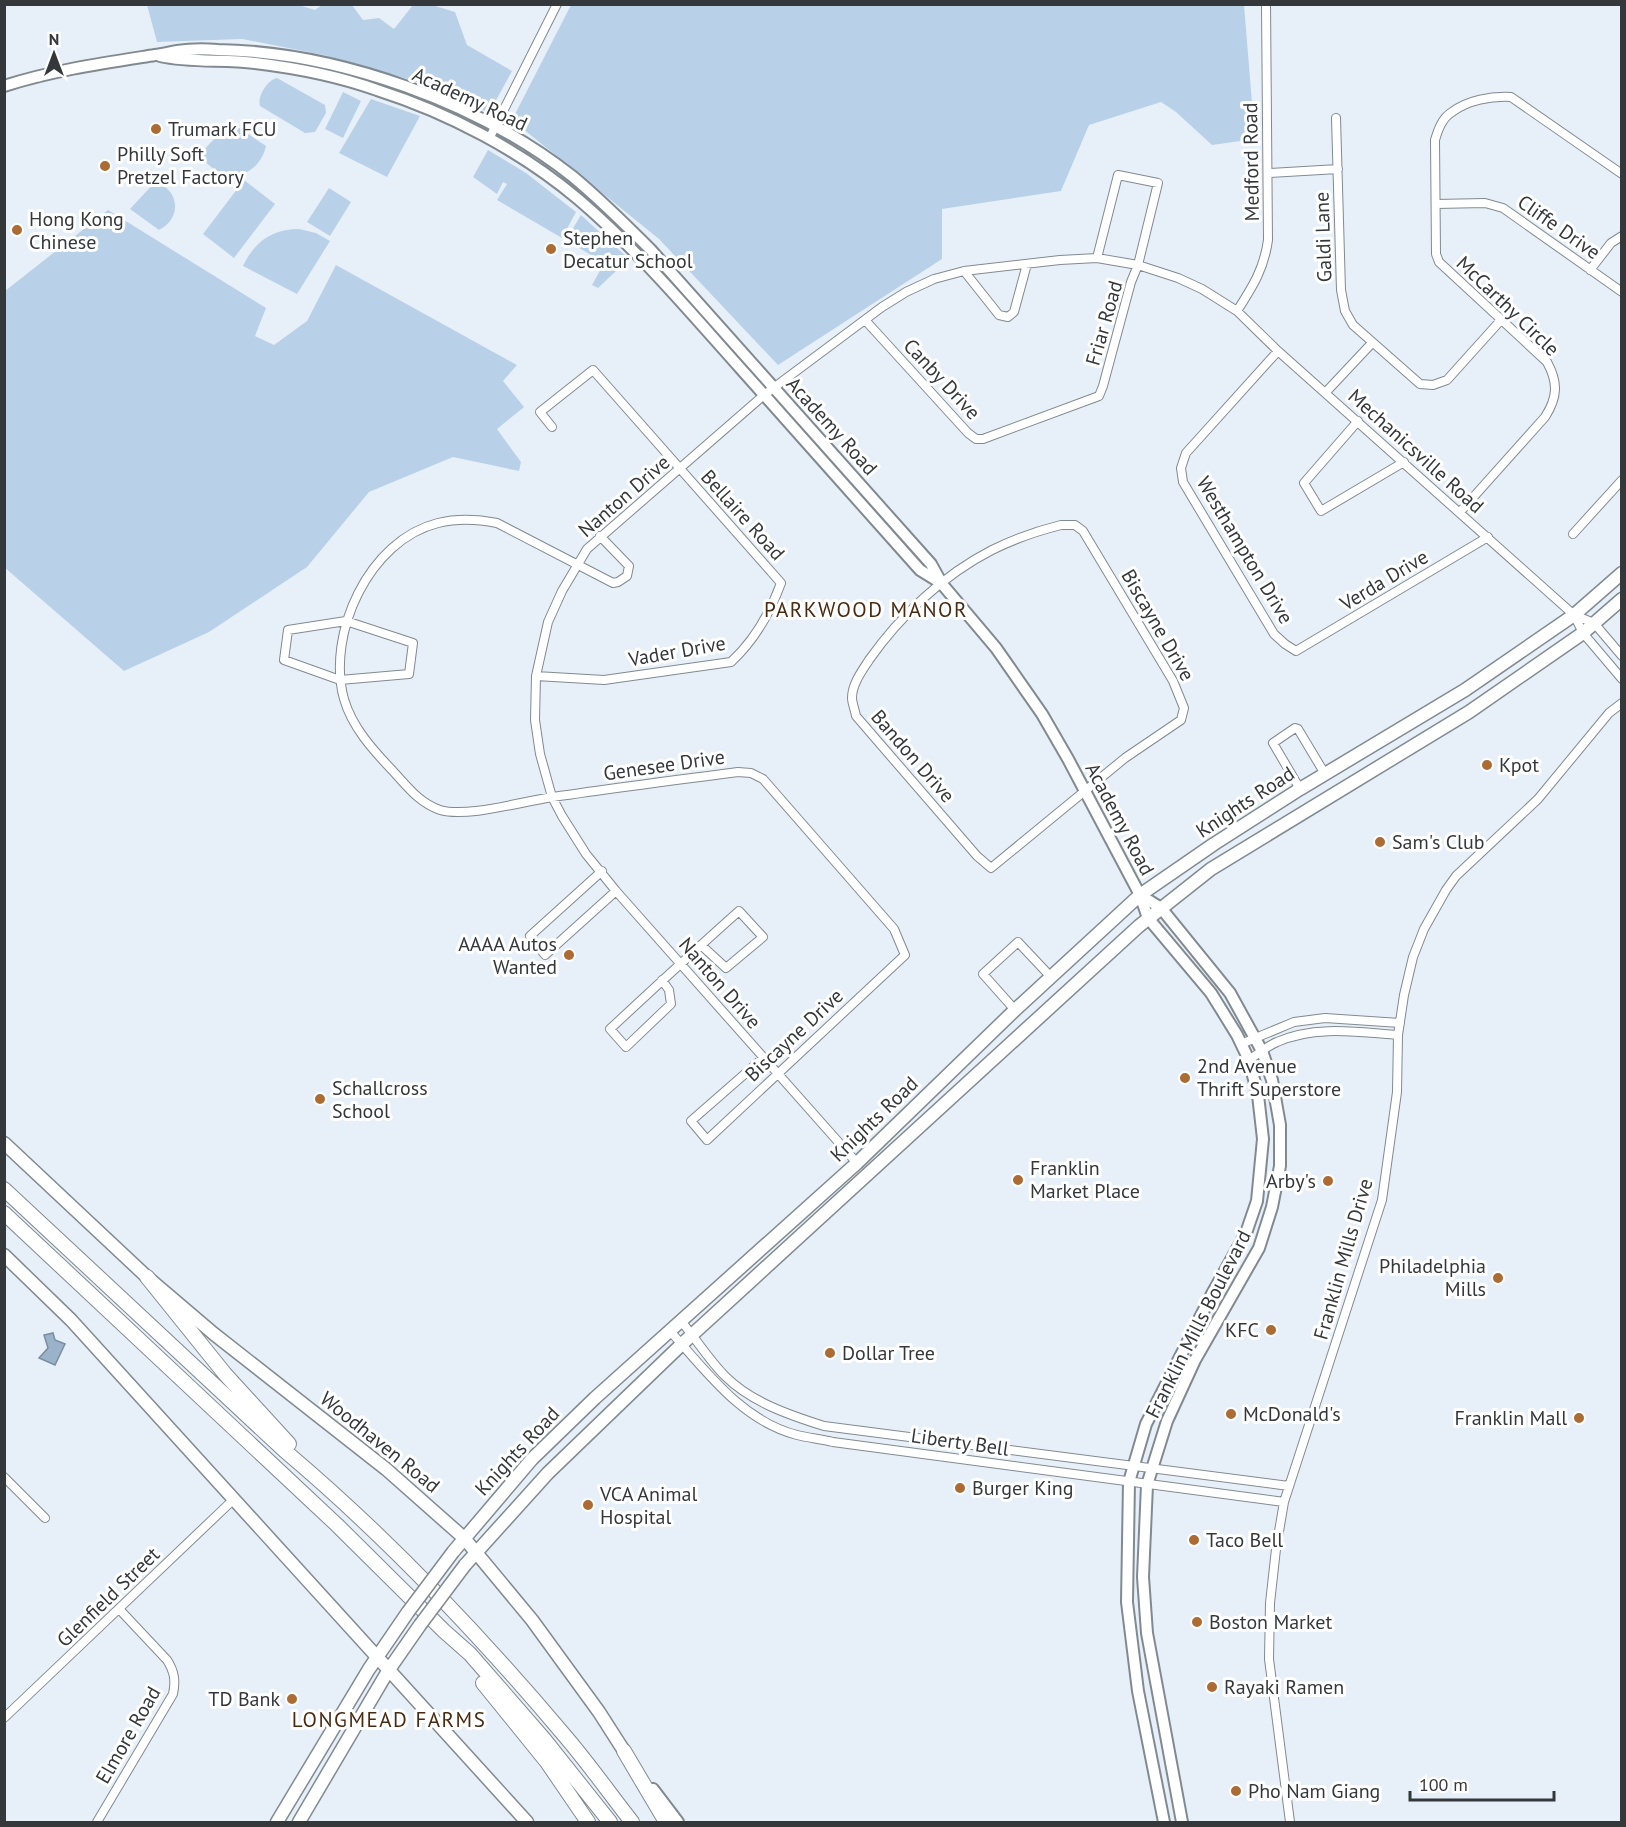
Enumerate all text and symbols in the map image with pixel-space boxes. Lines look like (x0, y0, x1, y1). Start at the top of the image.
north arrow (24, 24, 84, 84)
text: N (49, 29, 59, 49)
street label: Academy Road (408, 61, 532, 137)
street label: Medford Road (1237, 102, 1265, 222)
place label: Trumark FCU (168, 116, 277, 142)
marker: Trumark FCU (149, 122, 163, 136)
place label: Philly Soft Pretzel Factory (117, 141, 245, 190)
marker: Philly Soft Pretzel Factory (98, 159, 112, 173)
street label: Cliffe Drive (1512, 189, 1606, 265)
street label: Galdi Lane (1308, 191, 1338, 283)
place label: Hong Kong Chinese (29, 206, 124, 255)
marker: Hong Kong Chinese (10, 223, 24, 237)
place label: Stephen Decatur School (563, 225, 693, 274)
marker: Stephen Decatur School (544, 242, 558, 256)
street label: McCarthy Circle (1451, 250, 1565, 362)
street label: Friar Road (1080, 278, 1128, 368)
street label: Canby Drive (898, 333, 986, 425)
street label: Academy Road (781, 371, 883, 481)
street label: Mechanicsville Road (1343, 383, 1489, 519)
street label: Nanton Drive (573, 449, 675, 543)
street label: Bellaire Road (695, 464, 791, 566)
street label: Westhampton Drive (1191, 472, 1299, 628)
street label: Verda Drive (1334, 544, 1433, 617)
street label: Biscayne Drive (1115, 564, 1201, 686)
district label: PARKWOOD MANOR (764, 596, 968, 623)
street label: Vader Drive (625, 630, 728, 672)
street label: Bandon Drive (865, 704, 961, 808)
street label: Genesee Drive (602, 744, 726, 786)
place label: Kpot (1499, 752, 1539, 778)
street label: Academy Road (1079, 758, 1161, 880)
marker: Kpot (1480, 758, 1494, 772)
street label: Knights Road (1191, 760, 1299, 844)
place label: Sam's Club (1392, 829, 1485, 855)
marker: Sam's Club (1373, 835, 1387, 849)
place label: AAAA Autos Wanted (458, 931, 557, 980)
street label: Nanton Drive (673, 932, 767, 1034)
marker: AAAA Autos Wanted (562, 948, 576, 962)
street label: Biscayne Drive (739, 983, 849, 1087)
place label: 2nd Avenue Thrift Superstore (1197, 1053, 1341, 1102)
street label: Knights Road (825, 1071, 923, 1167)
marker: 2nd Avenue Thrift Superstore (1178, 1071, 1192, 1085)
place label: Schallcross School (332, 1075, 428, 1124)
marker: Schallcross School (313, 1092, 327, 1106)
place label: Franklin Market Place (1030, 1155, 1140, 1204)
place label: Arby's (1266, 1168, 1316, 1194)
marker: Franklin Market Place (1011, 1173, 1025, 1187)
marker: Arby's (1321, 1174, 1335, 1188)
street label: Franklin Mills Drive (1308, 1175, 1378, 1343)
street label: Franklin Mills Boulevard (1139, 1226, 1257, 1422)
place label: Philadelphia Mills (1379, 1253, 1486, 1302)
marker: Philadelphia Mills (1491, 1271, 1505, 1285)
place label: KFC (1225, 1317, 1259, 1343)
marker: KFC (1264, 1323, 1278, 1337)
place label: Dollar Tree (842, 1340, 935, 1366)
marker: Dollar Tree (823, 1346, 837, 1360)
street label: Woodhaven Road (315, 1386, 445, 1498)
street label: Knights Road (469, 1401, 565, 1501)
place label: McDonald's (1243, 1401, 1341, 1427)
place label: Franklin Mall (1455, 1405, 1567, 1431)
marker: McDonald's (1224, 1407, 1238, 1421)
marker: Franklin Mall (1572, 1411, 1586, 1425)
street label: Liberty Bell (910, 1422, 1011, 1462)
place label: Burger King (972, 1475, 1074, 1501)
place label: VCA Animal Hospital (599, 1481, 697, 1530)
marker: Burger King (953, 1481, 967, 1495)
marker: VCA Animal Hospital (581, 1498, 595, 1512)
place label: Taco Bell (1206, 1527, 1283, 1553)
marker: Taco Bell (1187, 1533, 1201, 1547)
street label: Glenfield Street (51, 1541, 165, 1653)
place label: Boston Market (1209, 1609, 1332, 1635)
marker: Boston Market (1190, 1615, 1204, 1629)
place label: Rayaki Ramen (1224, 1674, 1344, 1700)
marker: Rayaki Ramen (1205, 1680, 1219, 1694)
street label: Elmore Road (90, 1682, 166, 1788)
place label: TD Bank (208, 1686, 280, 1712)
marker: TD Bank (285, 1692, 299, 1706)
district label: LONGMEAD FARMS (292, 1706, 486, 1733)
scale bar (1410, 1764, 1554, 1802)
text: 100 m (1419, 1773, 1468, 1796)
place label: Pho Nam Giang (1248, 1778, 1380, 1804)
marker: Pho Nam Giang (1229, 1784, 1243, 1798)

